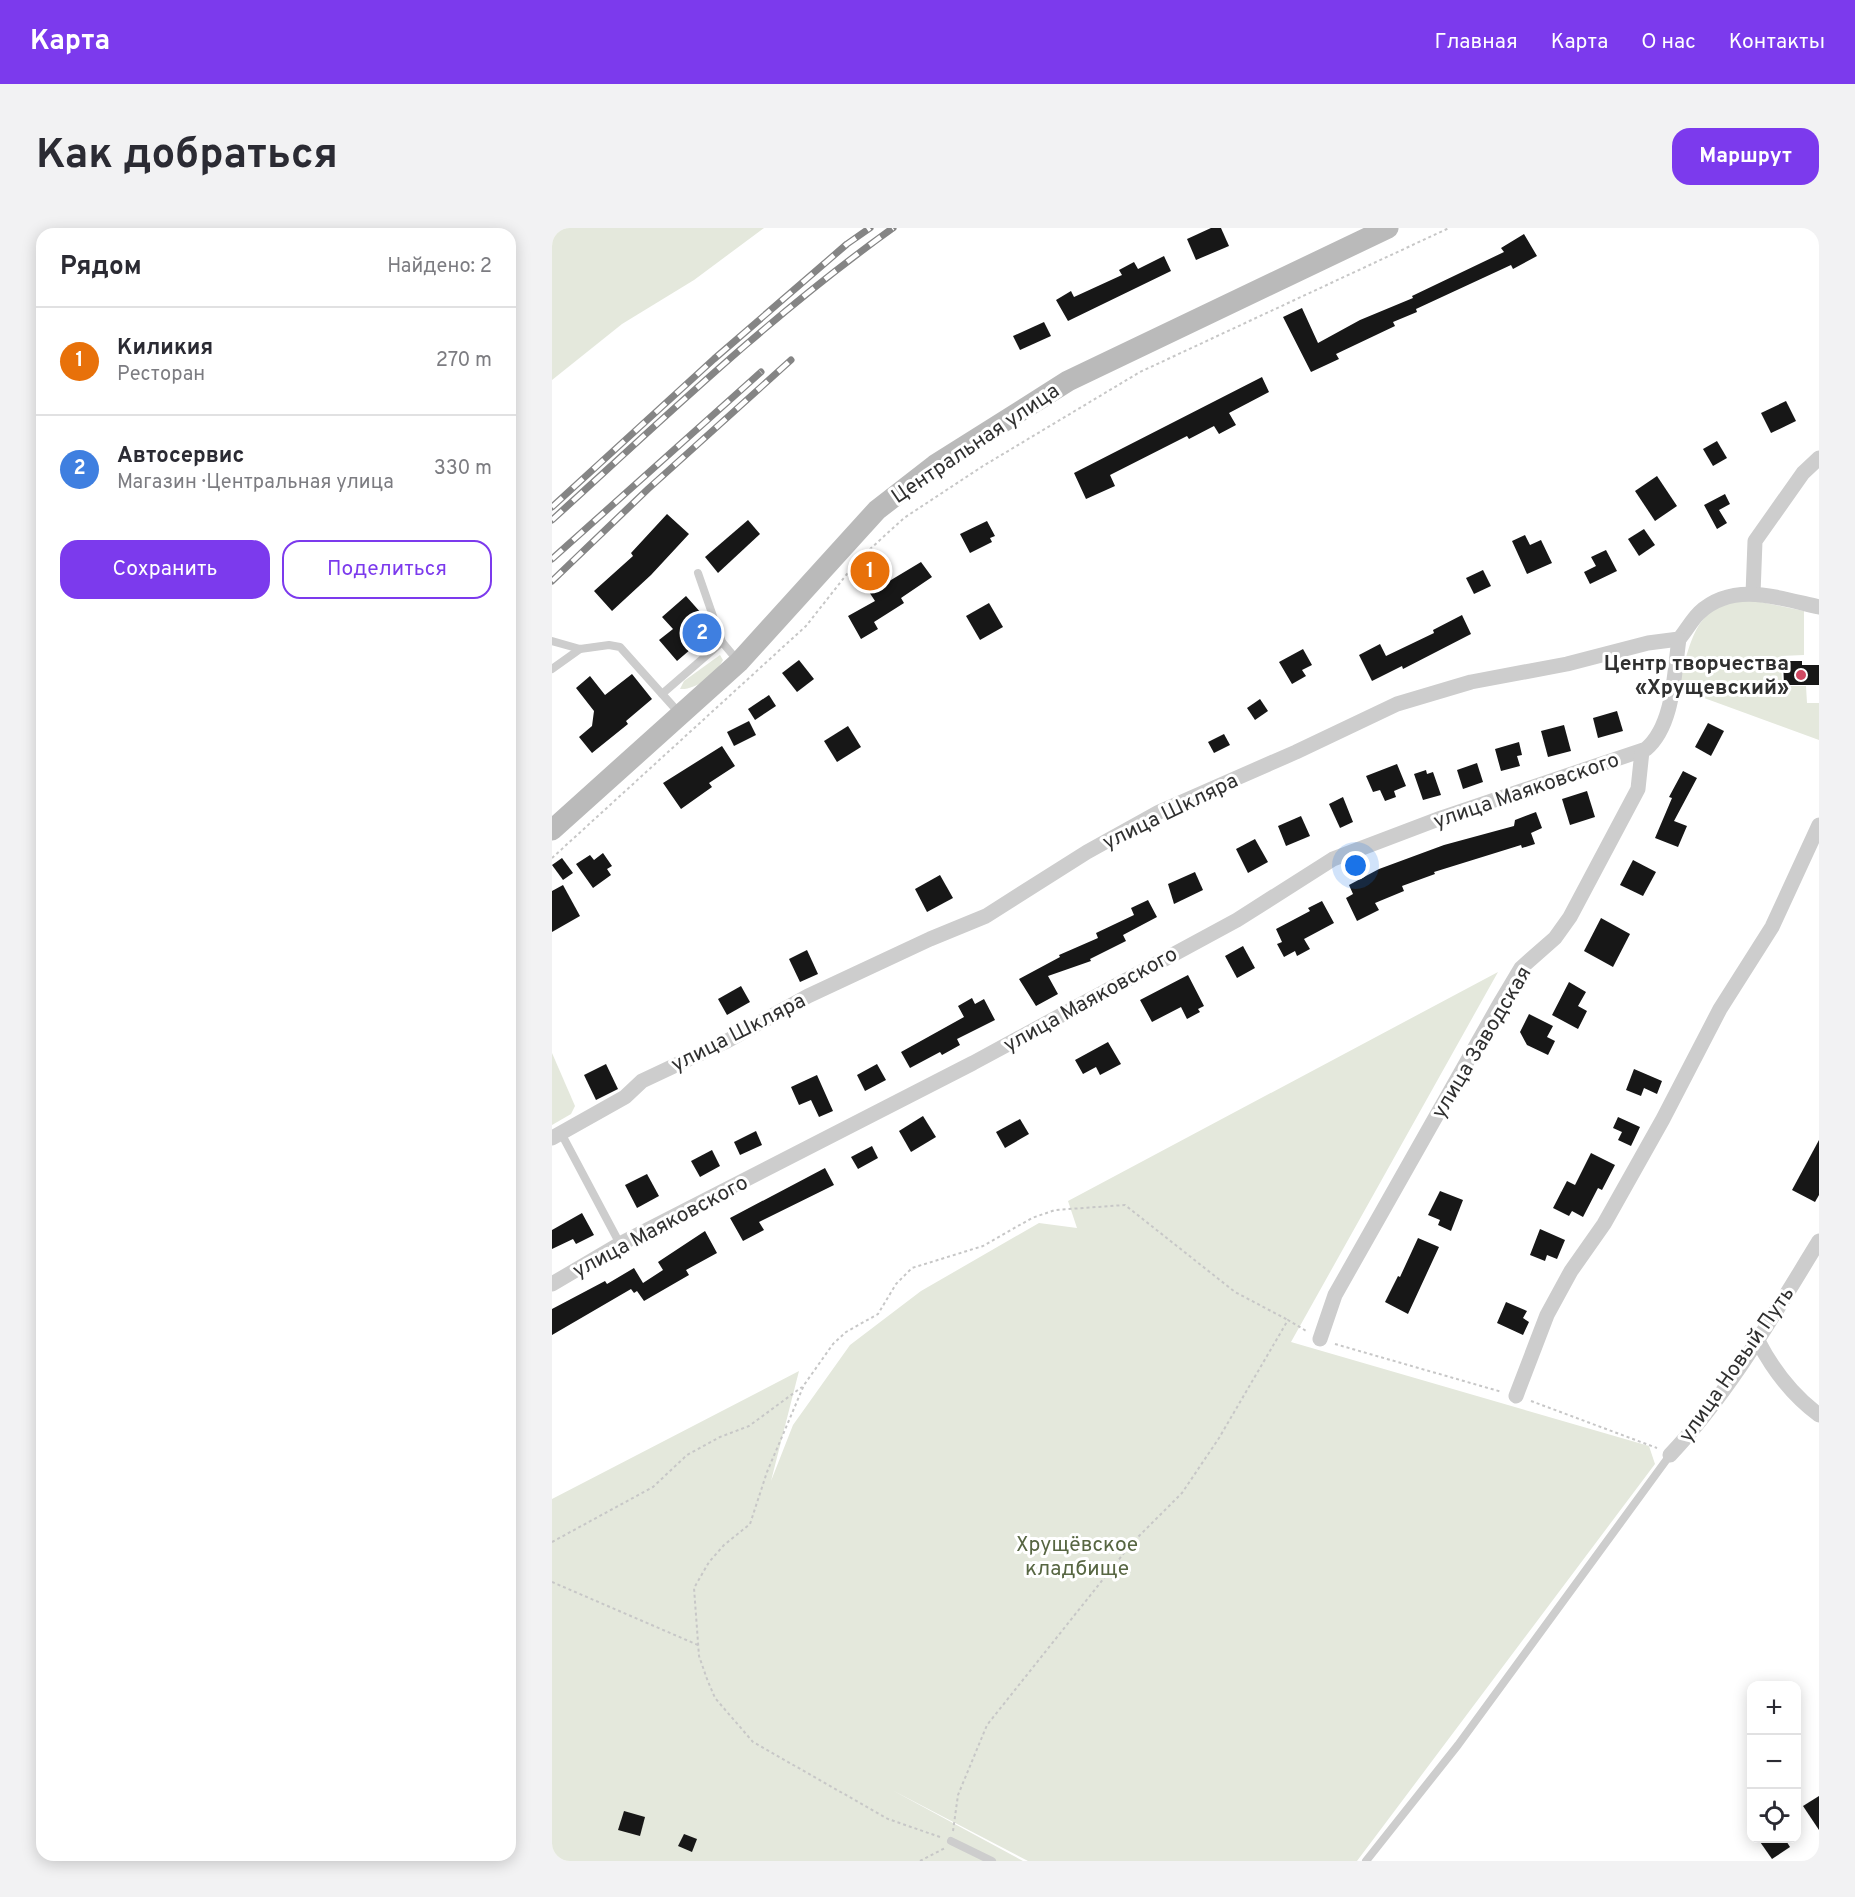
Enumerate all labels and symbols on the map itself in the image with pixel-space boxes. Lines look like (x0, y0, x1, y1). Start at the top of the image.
street label: Центральная улица (887, 378, 1065, 511)
pin: 1 (850, 548, 890, 594)
pin: 2 (682, 610, 722, 656)
place label: Центр творчества «Хрущевский» (1604, 651, 1789, 702)
marker: Центр творчества «Хрущевский» (1794, 668, 1808, 682)
street label: улица Маяковского (1430, 747, 1623, 836)
street label: улица Шкляра (1098, 768, 1243, 857)
your location (1341, 851, 1370, 880)
street label: улица Маяковского (999, 941, 1183, 1059)
street label: улица Заводская (1426, 962, 1538, 1124)
street label: улица Шкляра (667, 988, 810, 1079)
street label: улица Маяковского (568, 1170, 753, 1285)
street label: улица Новый Путь (1673, 1282, 1801, 1448)
park label: Хрущёвское кладбище (1016, 1532, 1138, 1583)

